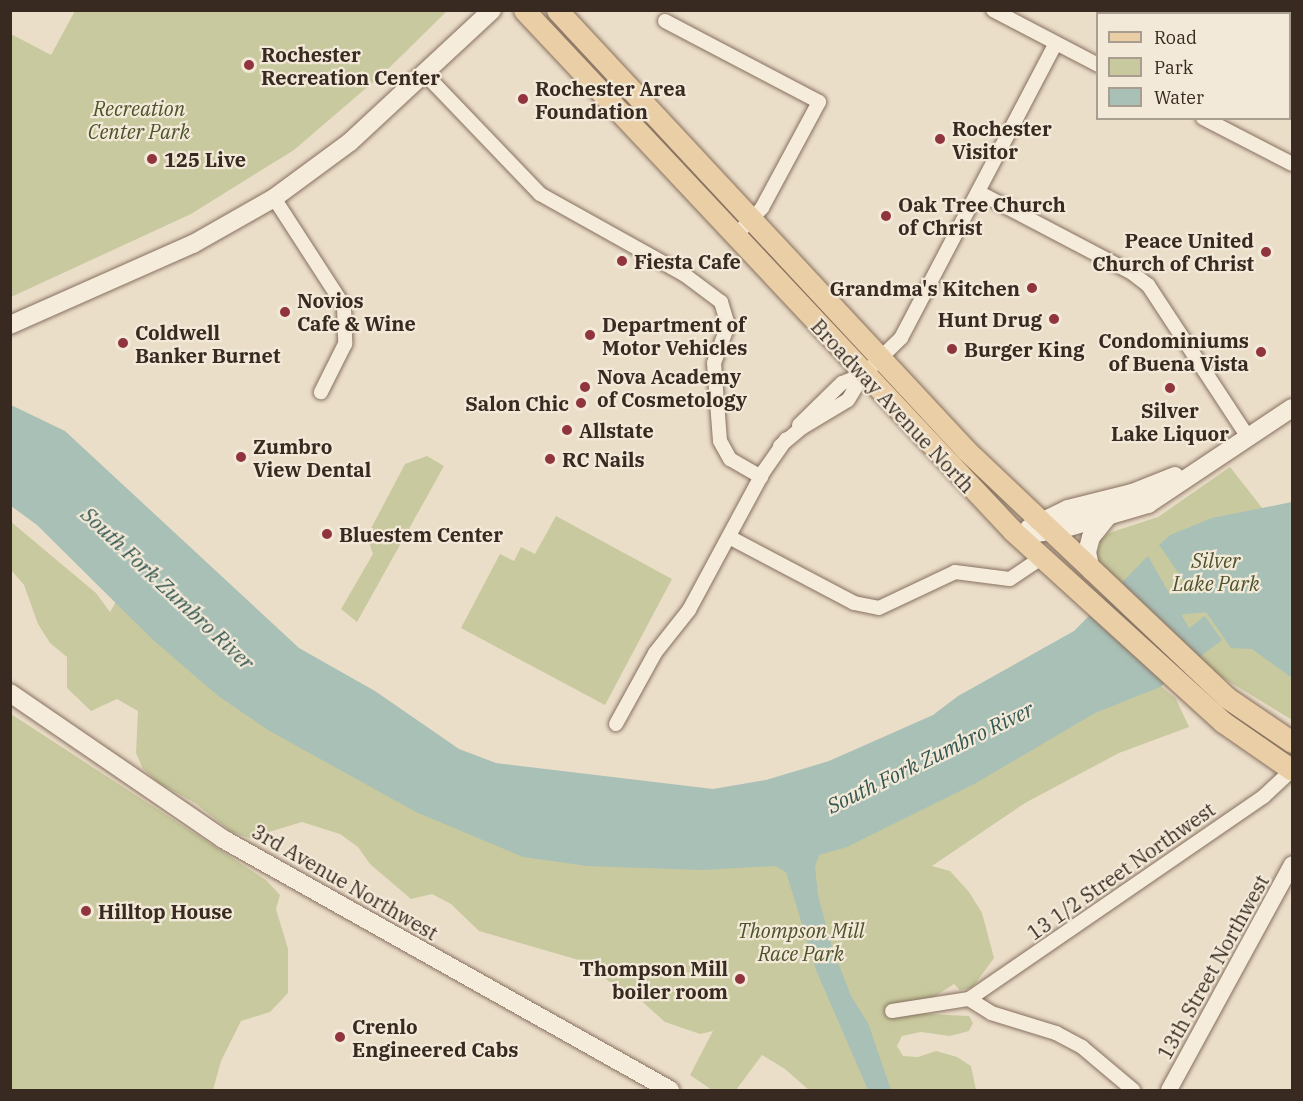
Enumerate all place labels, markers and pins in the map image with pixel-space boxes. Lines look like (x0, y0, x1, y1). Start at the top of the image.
place label: Rochester Recreation Center (261, 42, 440, 89)
marker: Rochester Recreation Center (242, 58, 256, 72)
place label: Rochester Area Foundation (535, 76, 686, 123)
marker: Rochester Area Foundation (516, 92, 530, 106)
place label: Rochester Visitor (952, 116, 1052, 163)
marker: Rochester Visitor (933, 132, 947, 146)
place label: 125 Live (164, 147, 246, 171)
marker: 125 Live (145, 152, 159, 166)
place label: Oak Tree Church of Christ (898, 192, 1066, 239)
marker: Oak Tree Church of Christ (879, 209, 893, 223)
place label: Peace United Church of Christ (1092, 228, 1254, 275)
marker: Peace United Church of Christ (1259, 245, 1273, 259)
place label: Fiesta Cafe (634, 249, 741, 273)
marker: Fiesta Cafe (615, 254, 629, 268)
place label: Grandma's Kitchen (830, 276, 1020, 300)
marker: Grandma's Kitchen (1025, 281, 1039, 295)
place label: Novios Cafe & Wine (297, 288, 416, 335)
marker: Novios Cafe & Wine (278, 305, 292, 319)
place label: Hunt Drug (938, 307, 1042, 331)
place label: Department of Motor Vehicles (602, 312, 747, 359)
marker: Hunt Drug (1047, 312, 1061, 326)
place label: Coldwell Banker Burnet (135, 320, 280, 367)
marker: Department of Motor Vehicles (583, 328, 597, 342)
place label: Condominiums of Buena Vista (1098, 328, 1249, 375)
marker: Coldwell Banker Burnet (116, 336, 130, 350)
place label: Burger King (964, 337, 1084, 361)
marker: Burger King (945, 342, 959, 356)
marker: Condominiums of Buena Vista (1254, 345, 1268, 359)
place label: Nova Academy of Cosmetology (597, 364, 747, 411)
marker: Nova Academy of Cosmetology (578, 380, 592, 394)
marker: Silver Lake Liquor (1163, 381, 1177, 395)
place label: Salon Chic (465, 391, 569, 415)
marker: Salon Chic (574, 396, 588, 410)
place label: Silver Lake Liquor (1111, 398, 1229, 445)
place label: Allstate (579, 418, 654, 442)
marker: Allstate (560, 423, 574, 437)
place label: Zumbro View Dental (253, 434, 371, 481)
place label: RC Nails (562, 447, 645, 471)
marker: Zumbro View Dental (234, 450, 248, 464)
marker: RC Nails (543, 452, 557, 466)
place label: Bluestem Center (339, 522, 503, 546)
marker: Bluestem Center (320, 527, 334, 541)
place label: Hilltop House (98, 899, 233, 923)
marker: Hilltop House (79, 904, 93, 918)
place label: Thompson Mill boiler room (580, 956, 728, 1003)
marker: Thompson Mill boiler room (733, 972, 747, 986)
place label: Crenlo Engineered Cabs (352, 1014, 518, 1061)
marker: Crenlo Engineered Cabs (333, 1030, 347, 1044)

